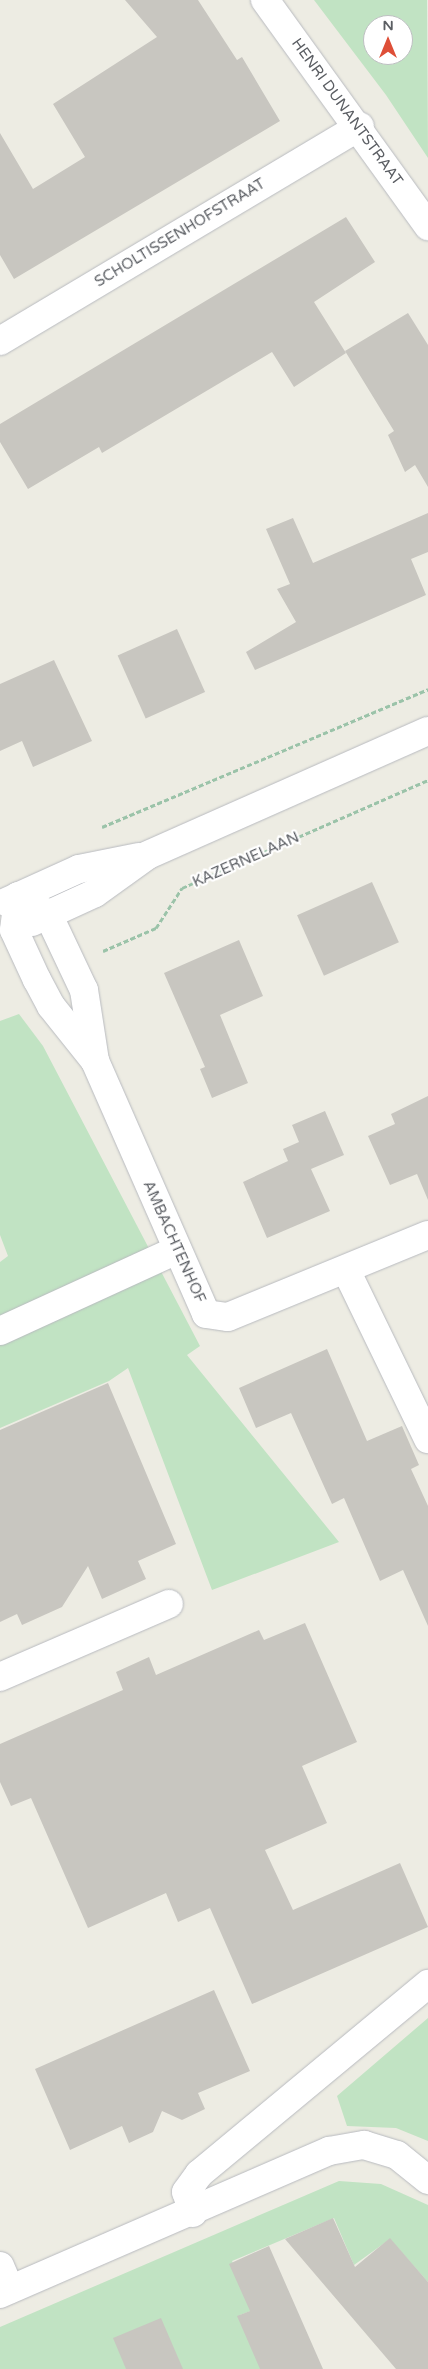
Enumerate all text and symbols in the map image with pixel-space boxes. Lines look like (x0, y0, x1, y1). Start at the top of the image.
north arrow (363, 15, 413, 65)
text: N (382, 17, 394, 34)
street label: HENRI DUNANTSTRAAT (288, 35, 406, 189)
street label: SCHOLTISSENHOFSTRAAT (92, 175, 268, 291)
street label: KAZERNELAAN (190, 828, 302, 892)
street label: AMBACHTENHOF (139, 1178, 209, 1306)

